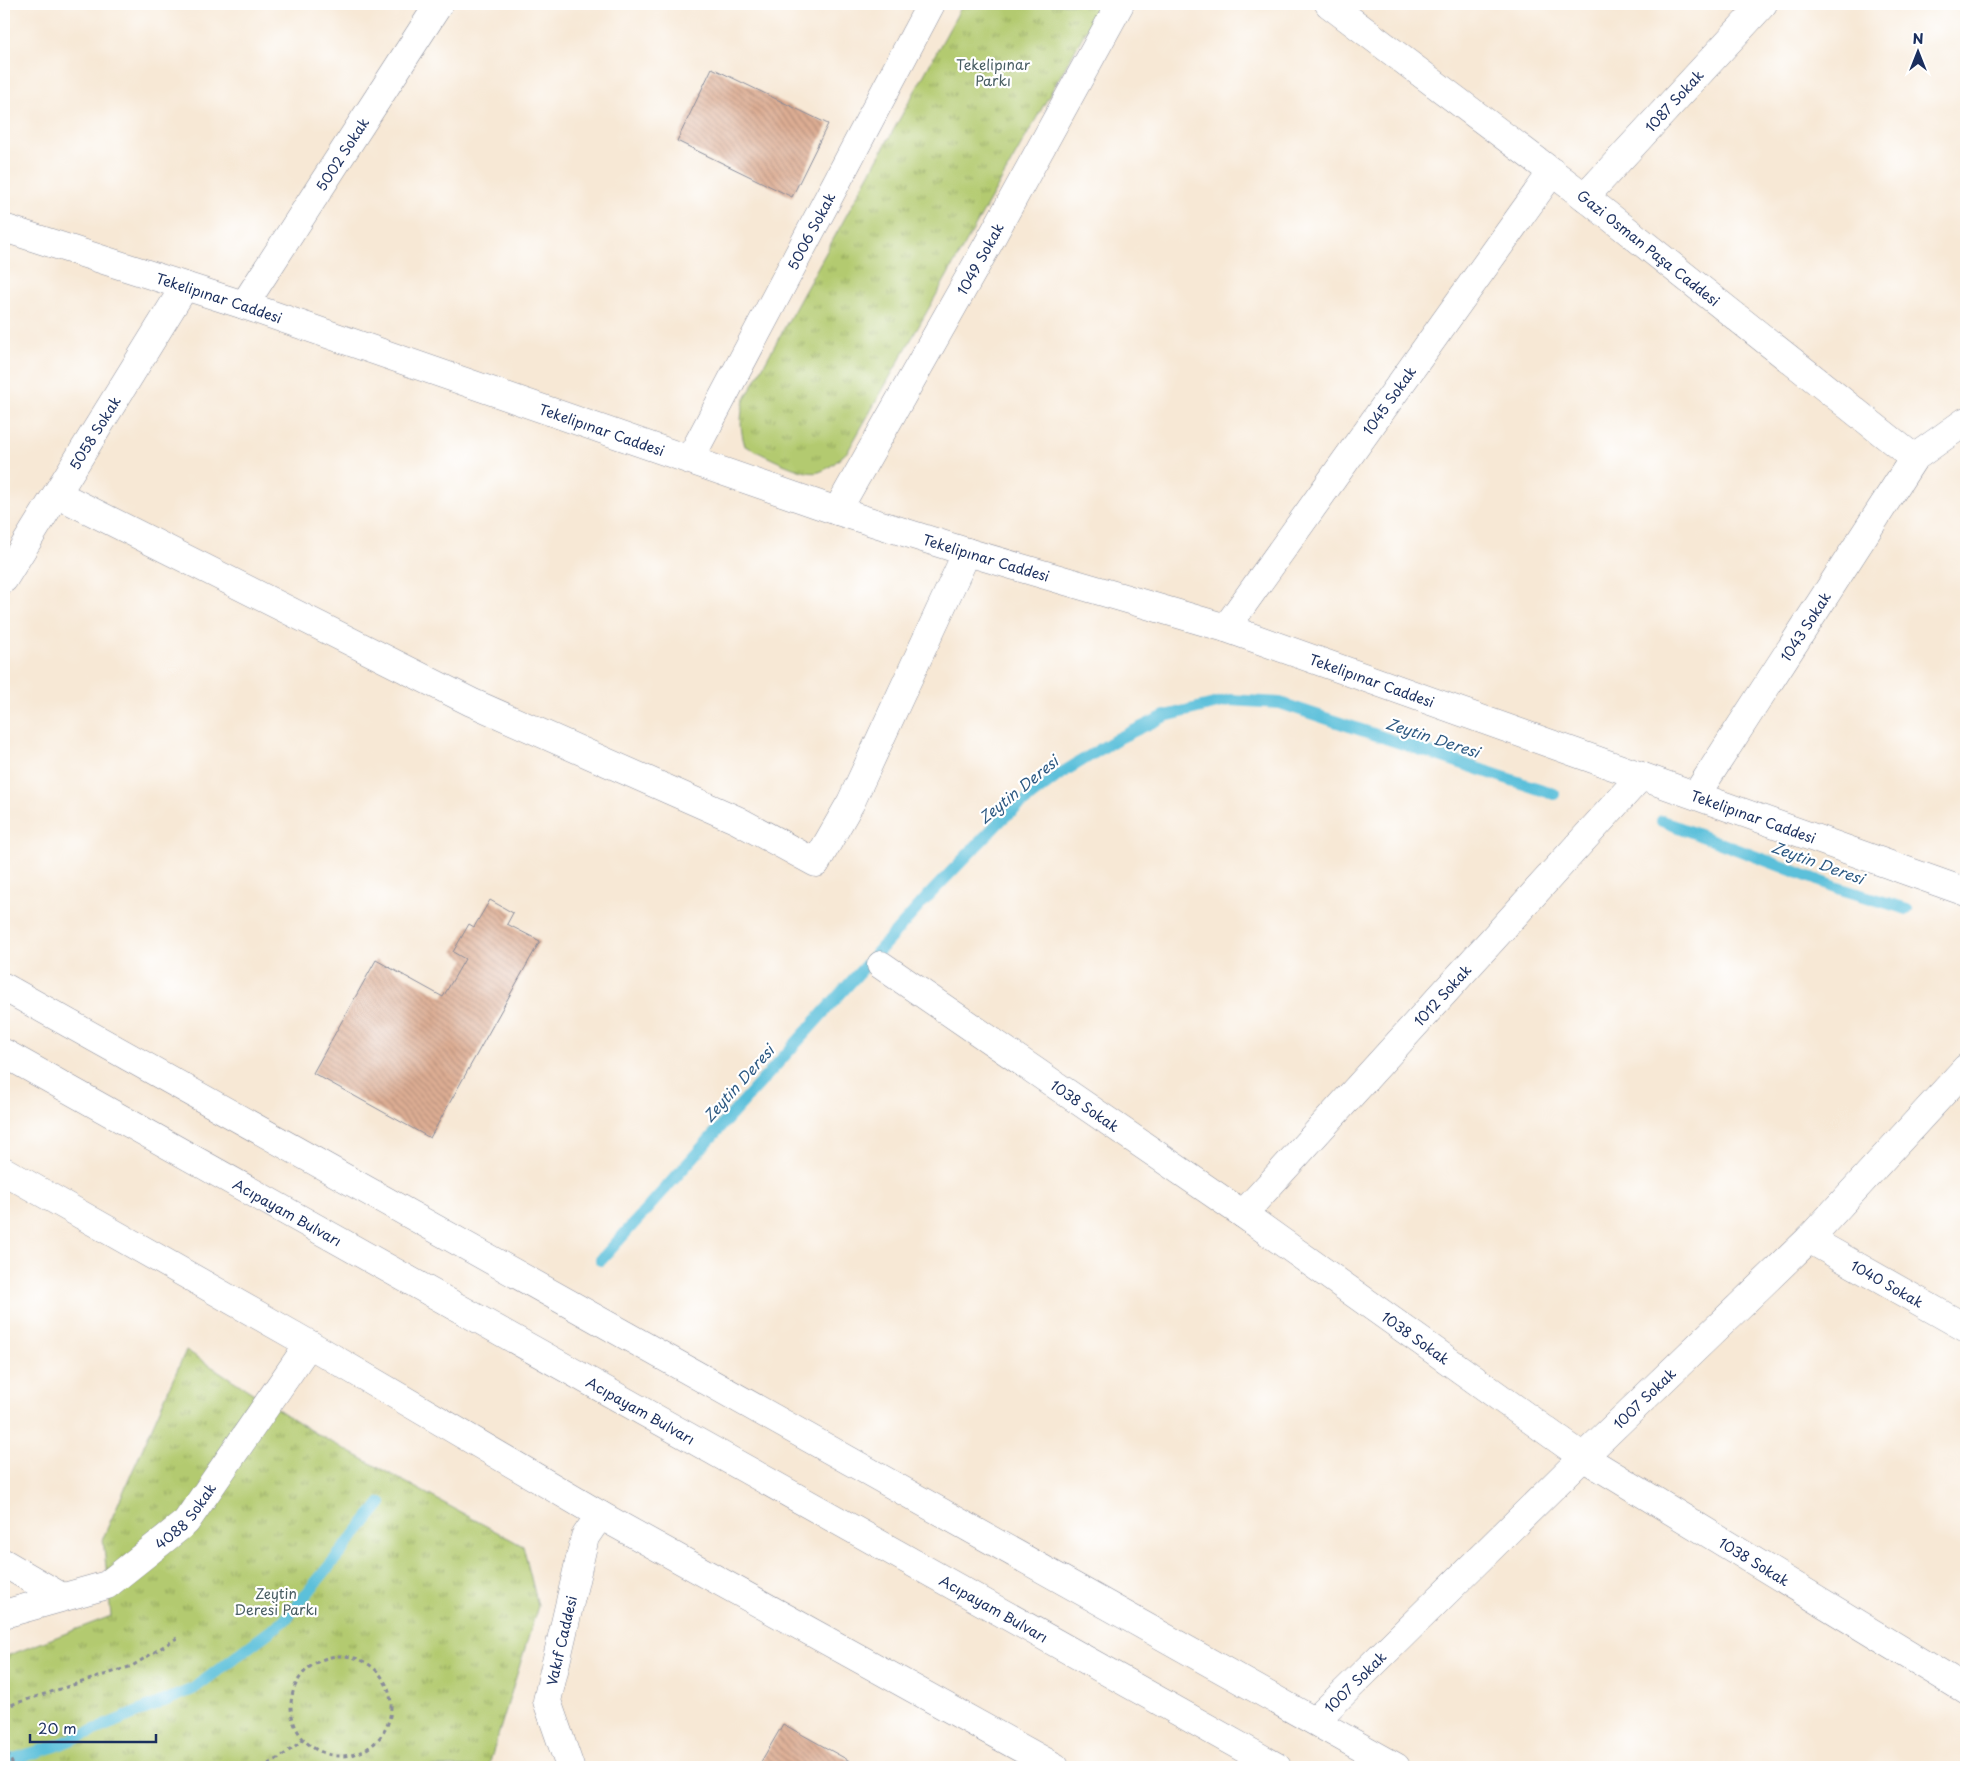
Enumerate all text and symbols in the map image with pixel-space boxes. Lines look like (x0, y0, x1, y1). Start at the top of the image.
north arrow (1892, 28, 1942, 78)
text: N (1912, 28, 1924, 49)
park label: Tekelipınar Parkı (956, 54, 1031, 91)
street label: 1087 Sokak (1640, 65, 1708, 137)
street label: 5002 Sokak (310, 113, 374, 195)
street label: Gazi Osman Paşa Caddesi (1573, 184, 1725, 311)
street label: 5006 Sokak (782, 189, 840, 274)
street label: 1049 Sokak (951, 219, 1008, 298)
street label: Tekelipınar Caddesi (153, 267, 285, 328)
street label: 1045 Sokak (1357, 362, 1421, 439)
street label: 5058 Sokak (64, 392, 125, 474)
street label: Tekelipınar Caddesi (536, 398, 668, 461)
street label: Tekelipınar Caddesi (920, 528, 1052, 586)
street label: 1043 Sokak (1775, 587, 1835, 665)
street label: Tekelipınar Caddesi (1306, 648, 1438, 712)
water label: Zeytin Deresi (1384, 711, 1485, 764)
water label: Zeytin Deresi (973, 748, 1065, 828)
street label: Tekelipınar Caddesi (1688, 784, 1819, 848)
water label: Zeytin Deresi (1769, 835, 1870, 890)
street label: 1012 Sokak (1408, 959, 1476, 1030)
water label: Zeytin Deresi (697, 1037, 781, 1127)
street label: 1038 Sokak (1047, 1074, 1124, 1137)
street label: Acıpayam Bulvarı (229, 1173, 346, 1251)
street label: 1040 Sokak (1847, 1254, 1928, 1312)
street label: 1038 Sokak (1378, 1306, 1454, 1369)
street label: 1007 Sokak (1608, 1363, 1680, 1433)
street label: Acıpayam Bulvarı (583, 1371, 699, 1449)
street label: 4088 Sokak (150, 1479, 221, 1554)
street label: 1038 Sokak (1715, 1532, 1794, 1591)
street label: Acıpayam Bulvarı (936, 1569, 1052, 1647)
park label: Zeytin Deresi Parkı (234, 1583, 318, 1620)
street label: Vakıf Caddesi (540, 1593, 582, 1688)
street label: 1007 Sokak (1319, 1646, 1391, 1717)
scale bar (30, 1711, 156, 1743)
text: 20 m (38, 1716, 77, 1739)

